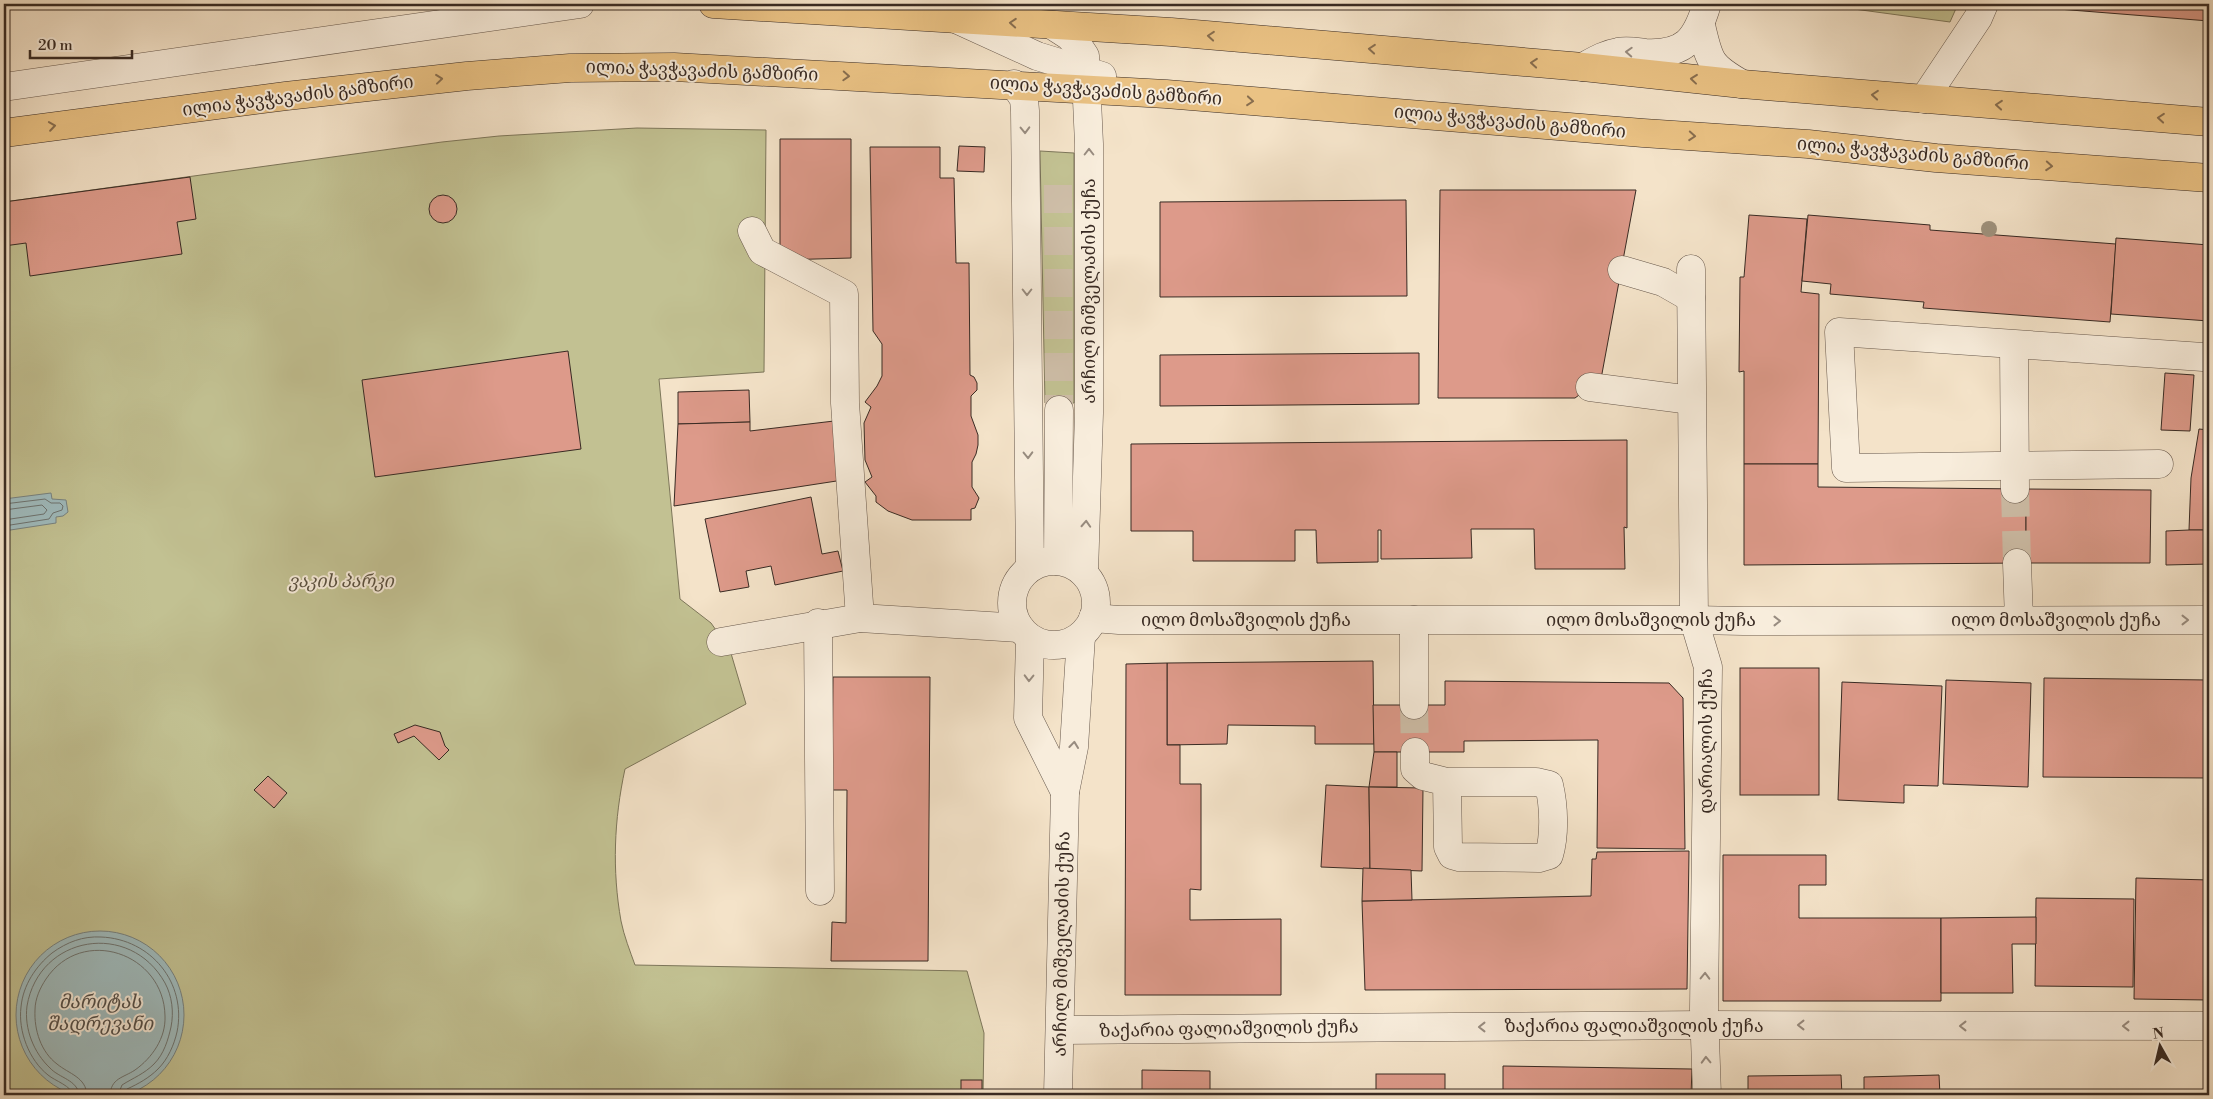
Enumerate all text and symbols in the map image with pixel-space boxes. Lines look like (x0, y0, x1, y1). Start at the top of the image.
one-way arrow (1009, 17, 1017, 28)
scale bar (30, 28, 132, 60)
one-way arrow (1206, 30, 1214, 41)
text: 20 m (38, 36, 73, 55)
one-way arrow (1368, 44, 1376, 55)
one-way arrow (1625, 46, 1633, 57)
street label: ილია ჭავჭავაძის გამზირი (585, 55, 819, 87)
one-way arrow (1530, 58, 1538, 69)
street label: ილია ჭავჭავაძის გამზირი (181, 70, 415, 122)
one-way arrow (842, 70, 850, 81)
street label: ილია ჭავჭავაძის გამზირი (989, 71, 1223, 111)
one-way arrow (436, 74, 444, 85)
one-way arrow (1689, 74, 1697, 85)
one-way arrow (1871, 90, 1879, 101)
one-way arrow (1246, 95, 1254, 106)
street label: ილია ჭავჭავაძის გამზირი (1393, 100, 1627, 144)
one-way arrow (1994, 100, 2002, 111)
one-way arrow (2156, 113, 2164, 124)
one-way arrow (48, 121, 56, 132)
one-way arrow (1020, 126, 1031, 134)
one-way arrow (1688, 131, 1696, 142)
street label: ილია ჭავჭავაძის გამზირი (1796, 132, 2030, 176)
one-way arrow (1084, 148, 1094, 156)
one-way arrow (2045, 160, 2053, 171)
street label: არჩილ მიშველაძის ქუჩა (1078, 178, 1101, 404)
one-way arrow (1021, 288, 1032, 296)
one-way arrow (1023, 451, 1033, 459)
one-way arrow (1080, 520, 1091, 528)
park label: ვაკის პარკი (288, 570, 396, 593)
street label: ილო მოსაშვილის ქუჩა (1141, 609, 1351, 632)
street label: ილო მოსაშვილის ქუჩა (1546, 609, 1756, 632)
street label: ილო მოსაშვილის ქუჩა (1951, 609, 2161, 632)
one-way arrow (2182, 615, 2189, 625)
one-way arrow (1774, 616, 1782, 626)
street label: დარიალის ქუჩა (1695, 668, 1718, 814)
one-way arrow (1024, 674, 1034, 682)
one-way arrow (1068, 740, 1079, 748)
street label: არჩილ მიშველაძის ქუჩა (1049, 831, 1075, 1057)
one-way arrow (1700, 972, 1710, 980)
water label: მარიტას შადრევანი (47, 990, 154, 1036)
street label: ზაქარია ფალიაშვილის ქუჩა (1099, 1015, 1359, 1043)
street label: ზაქარია ფალიაშვილის ქუჩა (1504, 1015, 1764, 1038)
one-way arrow (1796, 1020, 1804, 1030)
one-way arrow (1959, 1021, 1966, 1031)
one-way arrow (2121, 1021, 2129, 1031)
one-way arrow (1477, 1022, 1485, 1032)
north arrow (2136, 1022, 2186, 1072)
text: N (2152, 1024, 2165, 1044)
one-way arrow (1701, 1056, 1711, 1064)

